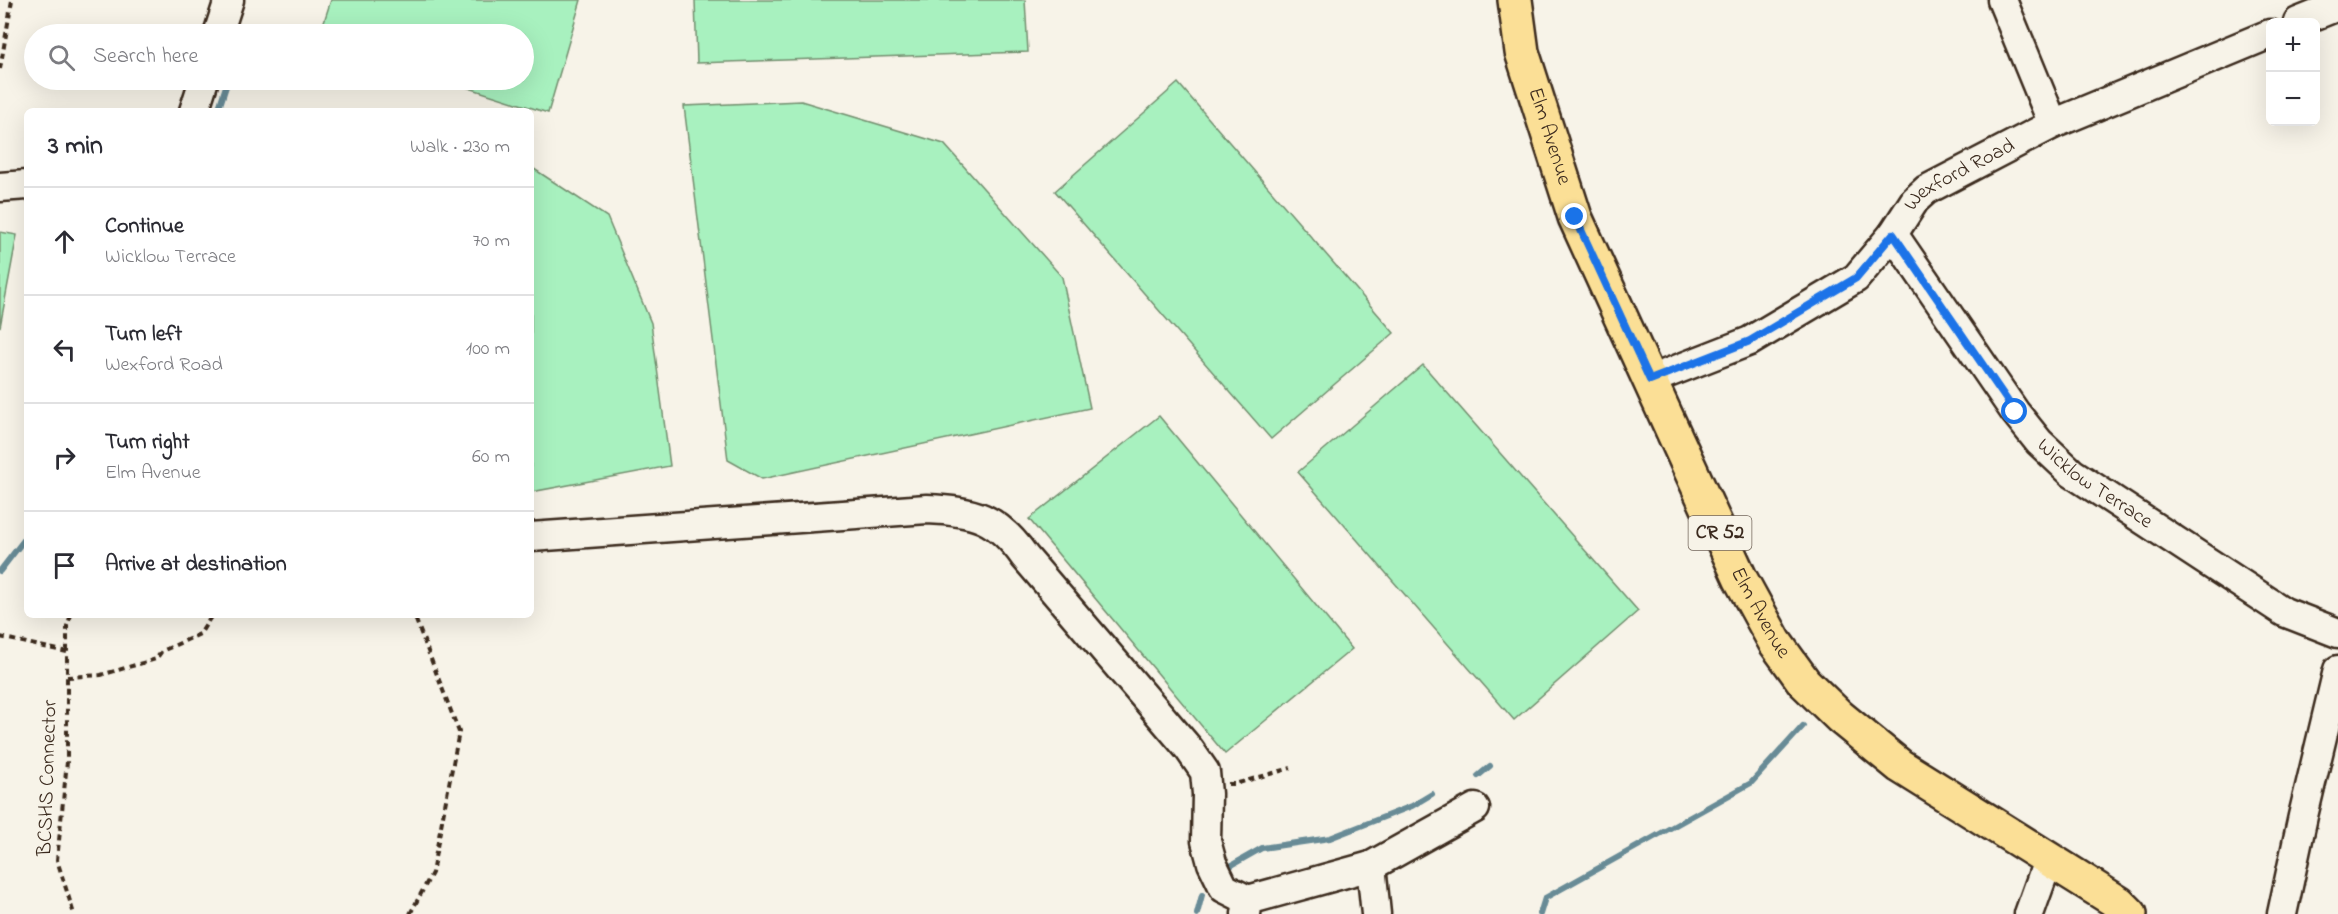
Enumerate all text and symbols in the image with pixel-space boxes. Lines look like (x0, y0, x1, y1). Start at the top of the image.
map controls (2266, 18, 2320, 126)
button: + (2266, 18, 2320, 72)
search box (24, 24, 534, 90)
icon: search (45, 41, 78, 74)
text: Search here (93, 41, 198, 73)
button: − (2266, 72, 2320, 126)
street label: Elm Avenue (1519, 84, 1579, 189)
text: 3 min (48, 128, 103, 166)
street label: Wexford Road (1897, 131, 2020, 217)
text: Walk · 230 m (410, 133, 510, 162)
route end (1561, 203, 1587, 229)
text: Continue (105, 211, 184, 243)
icon: ahead (48, 225, 81, 258)
text: 70 m (473, 227, 510, 256)
text: Wicklow Terrace (105, 243, 236, 272)
text: Turn left (105, 319, 182, 351)
icon: left (48, 333, 81, 366)
text: 100 m (466, 335, 510, 364)
text: Wexford Road (105, 351, 223, 380)
route start (2001, 398, 2027, 424)
text: Turn right (105, 427, 190, 459)
street label: Wicklow Terrace (2029, 432, 2159, 537)
icon: right (48, 441, 81, 474)
text: 60 m (472, 443, 510, 472)
text: Elm Avenue (105, 459, 201, 488)
road number: CR 52 (1688, 516, 1752, 550)
icon: arrive (48, 549, 81, 582)
text: Arrive at destination (105, 549, 287, 581)
street label: Elm Avenue (1722, 563, 1798, 666)
street label: BCSHS Connector (30, 699, 66, 858)

